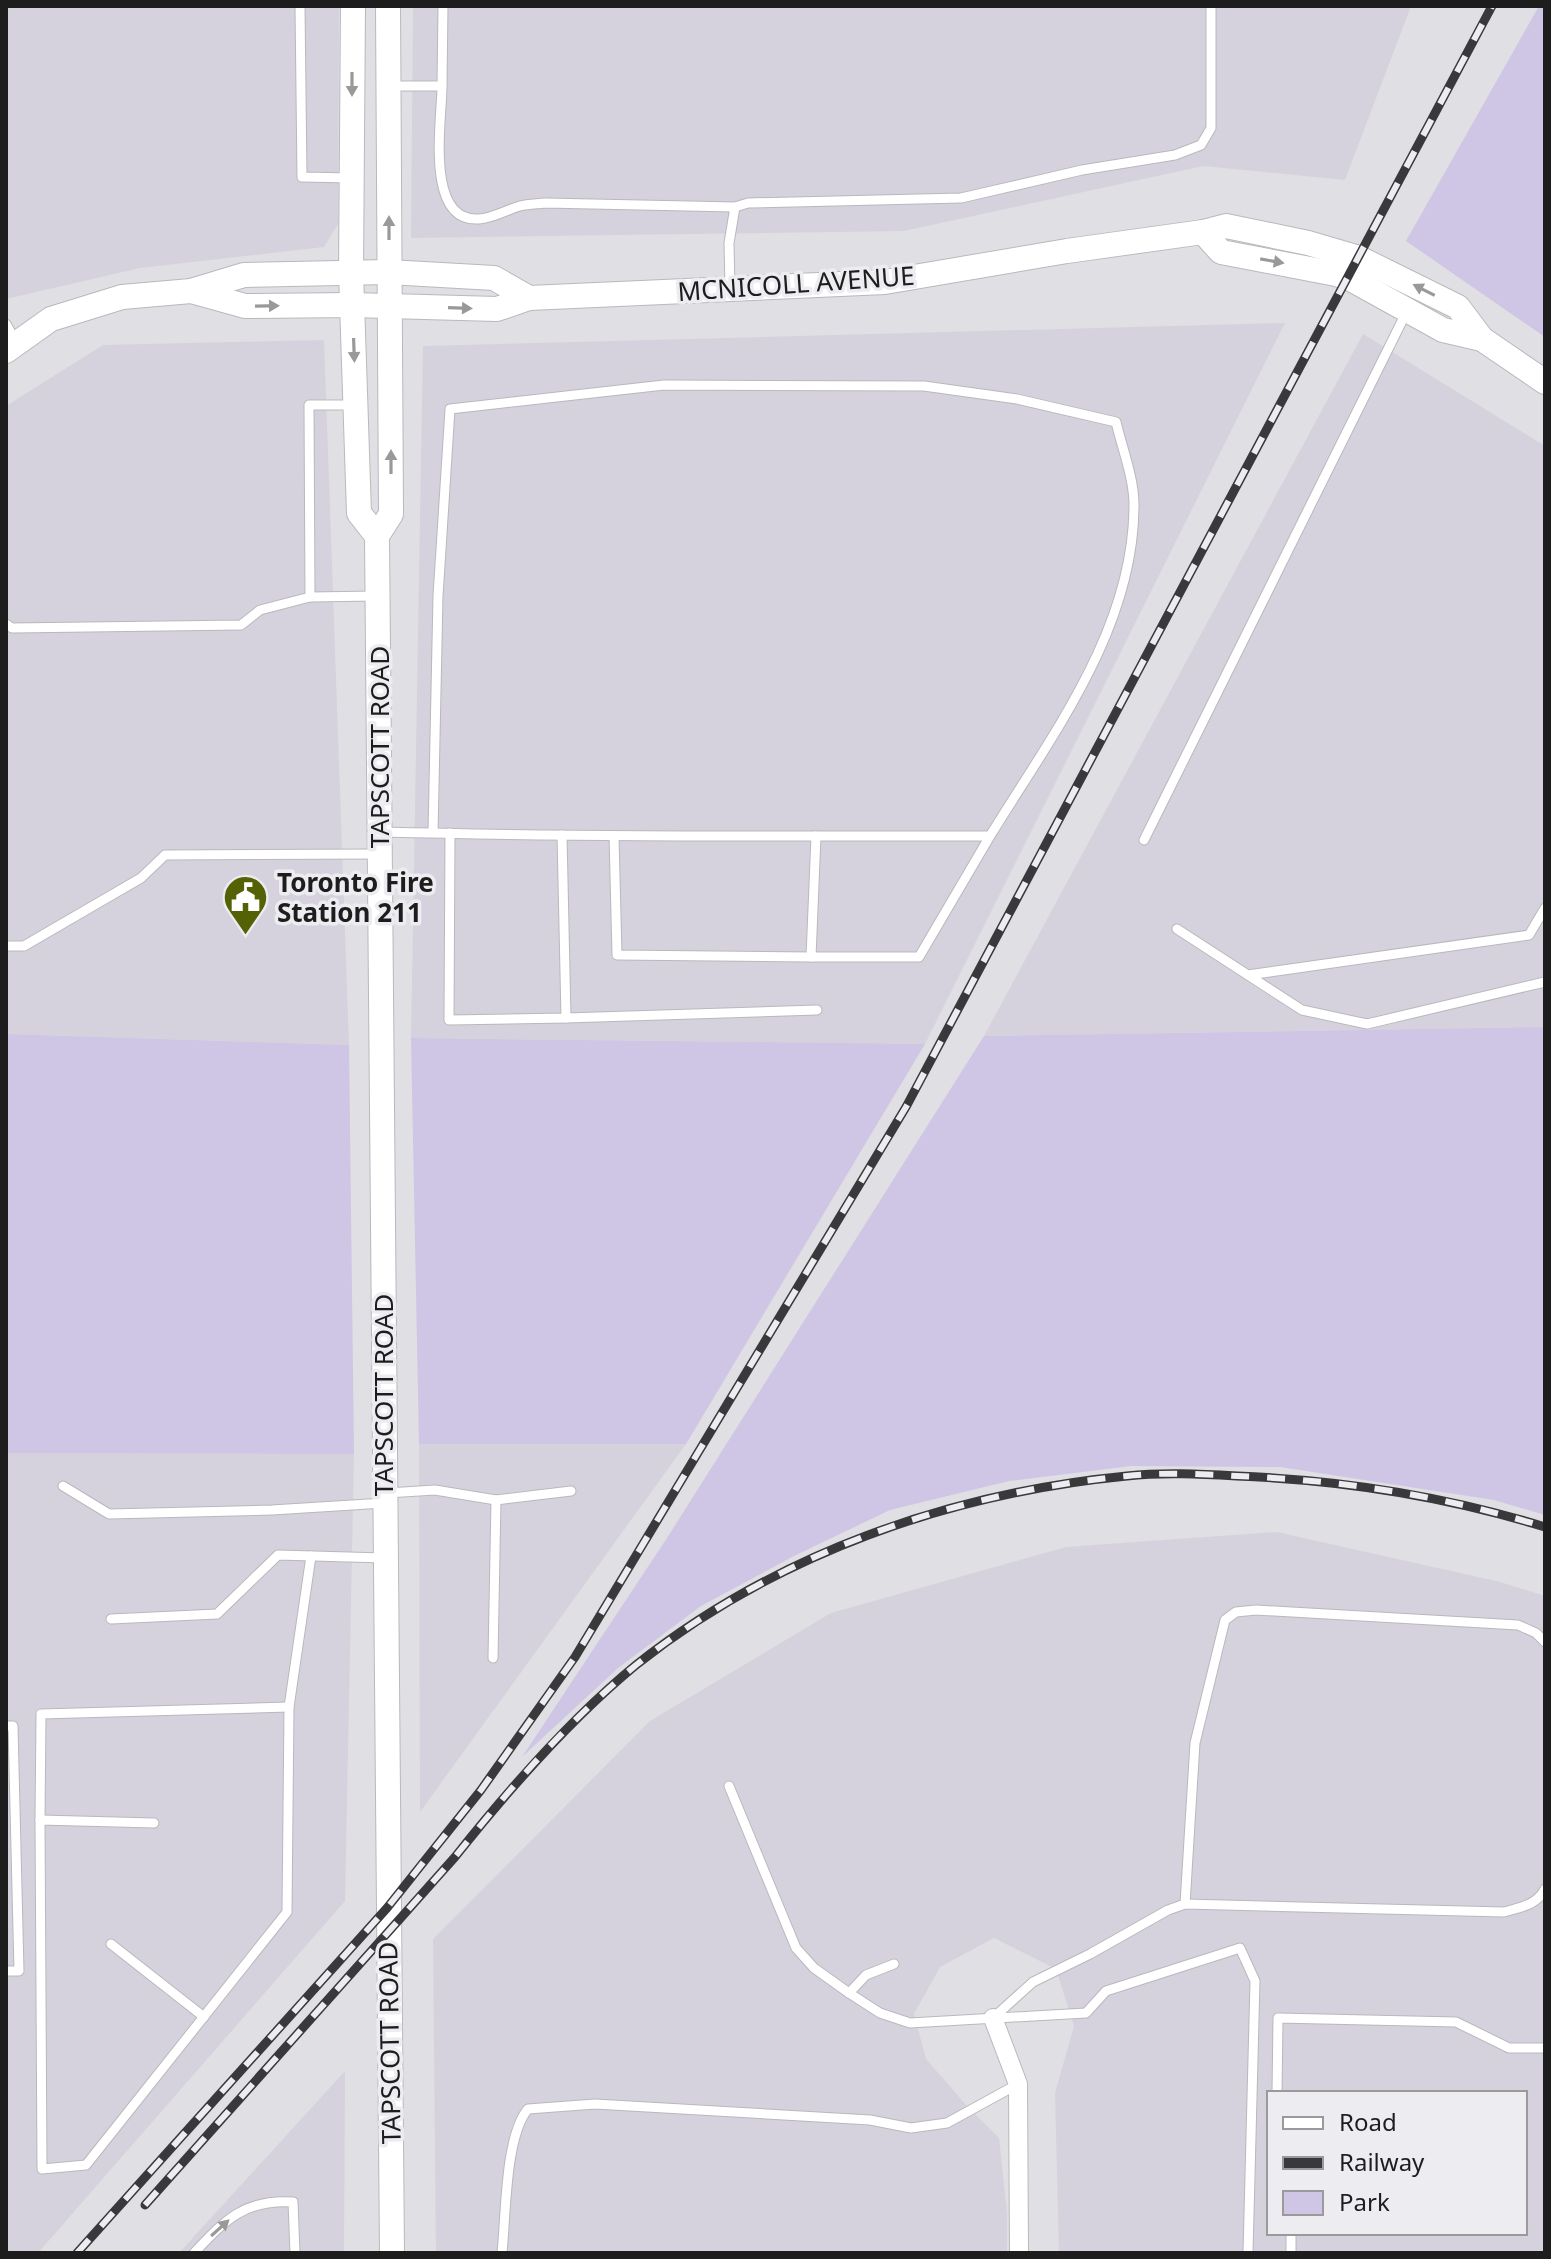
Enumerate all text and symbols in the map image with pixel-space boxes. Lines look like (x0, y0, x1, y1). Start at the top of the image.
one-way arrow (346, 72, 359, 97)
one-way arrow (383, 215, 395, 240)
one-way arrow (1259, 255, 1284, 267)
street label: MCNICOLL AVENUE (676, 257, 916, 309)
one-way arrow (1413, 284, 1436, 297)
one-way arrow (255, 300, 280, 312)
one-way arrow (448, 302, 473, 315)
one-way arrow (347, 338, 360, 363)
one-way arrow (385, 449, 397, 474)
street label: TAPSCOTT ROAD (361, 646, 397, 848)
place label: Toronto Fire Station 211 (277, 864, 434, 930)
public building icon: Toronto Fire Station 211 (222, 873, 270, 936)
street label: TAPSCOTT ROAD (365, 1294, 401, 1496)
street label: TAPSCOTT ROAD (369, 1941, 409, 2145)
legend (1267, 2091, 1527, 2235)
text: Road (1339, 2105, 1397, 2138)
text: Railway (1339, 2145, 1425, 2178)
text: Park (1339, 2185, 1390, 2218)
one-way arrow (210, 2220, 229, 2238)

